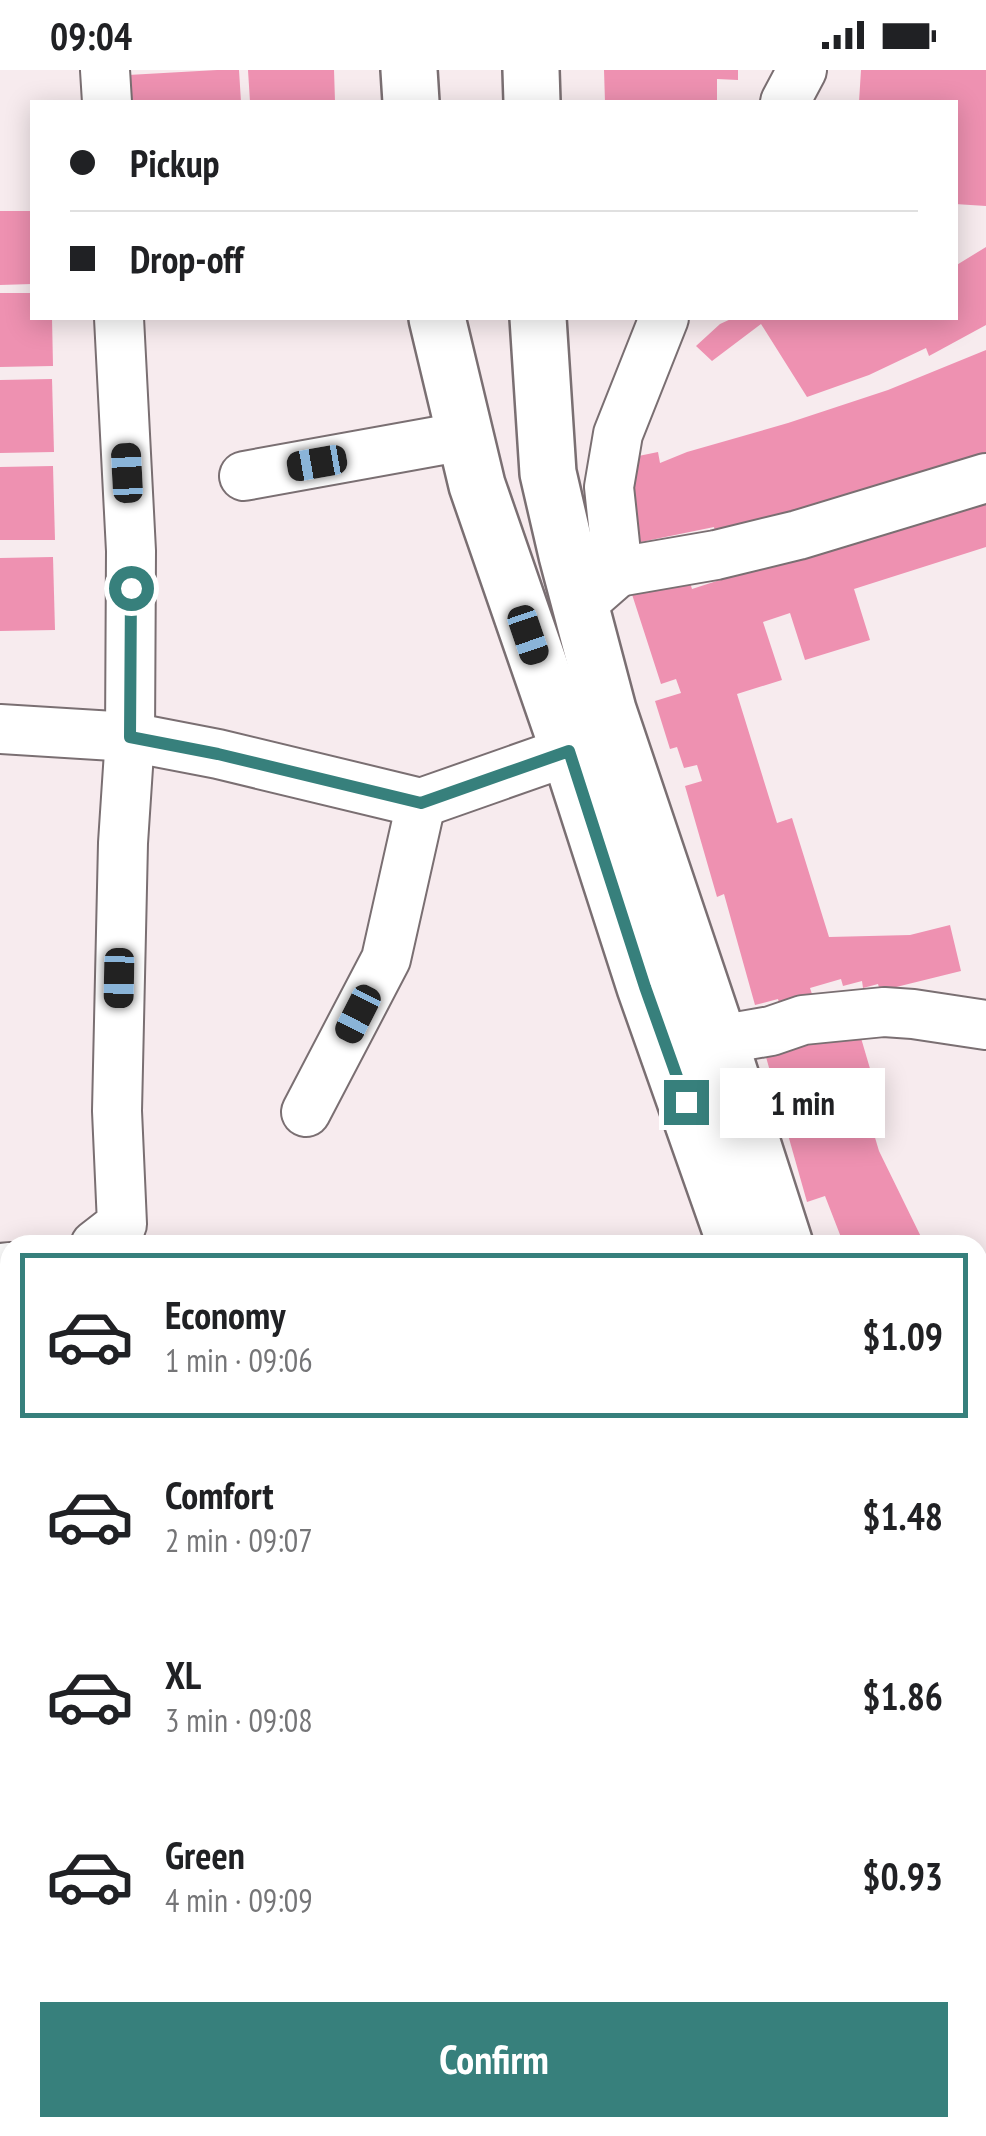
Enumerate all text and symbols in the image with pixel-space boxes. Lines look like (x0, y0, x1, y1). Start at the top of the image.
text: 09:04 (50, 11, 132, 60)
text: Pickup (130, 138, 220, 187)
text: Drop-off (130, 234, 244, 283)
car (110, 442, 144, 504)
car (285, 443, 349, 483)
route start (109, 566, 154, 611)
car (504, 602, 552, 668)
car (103, 948, 135, 1008)
car (331, 980, 385, 1048)
callout: 1 min (721, 1067, 886, 1137)
route end (664, 1080, 709, 1125)
text: 1 min (770, 1082, 835, 1124)
text: Economy (165, 1290, 285, 1339)
icon: car (45, 1291, 135, 1381)
text: $1.09 (862, 1311, 943, 1360)
text: 1 min · 09:06 (165, 1339, 313, 1381)
text: Comfort (165, 1470, 274, 1519)
icon: car (45, 1471, 135, 1561)
text: $1.48 (862, 1491, 943, 1540)
text: 2 min · 09:07 (165, 1519, 313, 1561)
text: XL (165, 1650, 201, 1699)
icon: car (45, 1651, 135, 1741)
text: $1.86 (862, 1671, 943, 1720)
text: 3 min · 09:08 (165, 1699, 313, 1741)
text: Green (165, 1830, 245, 1879)
icon: car (45, 1831, 135, 1921)
text: $0.93 (862, 1851, 943, 1900)
text: 4 min · 09:09 (165, 1879, 313, 1921)
button: Confirm (40, 2002, 948, 2117)

